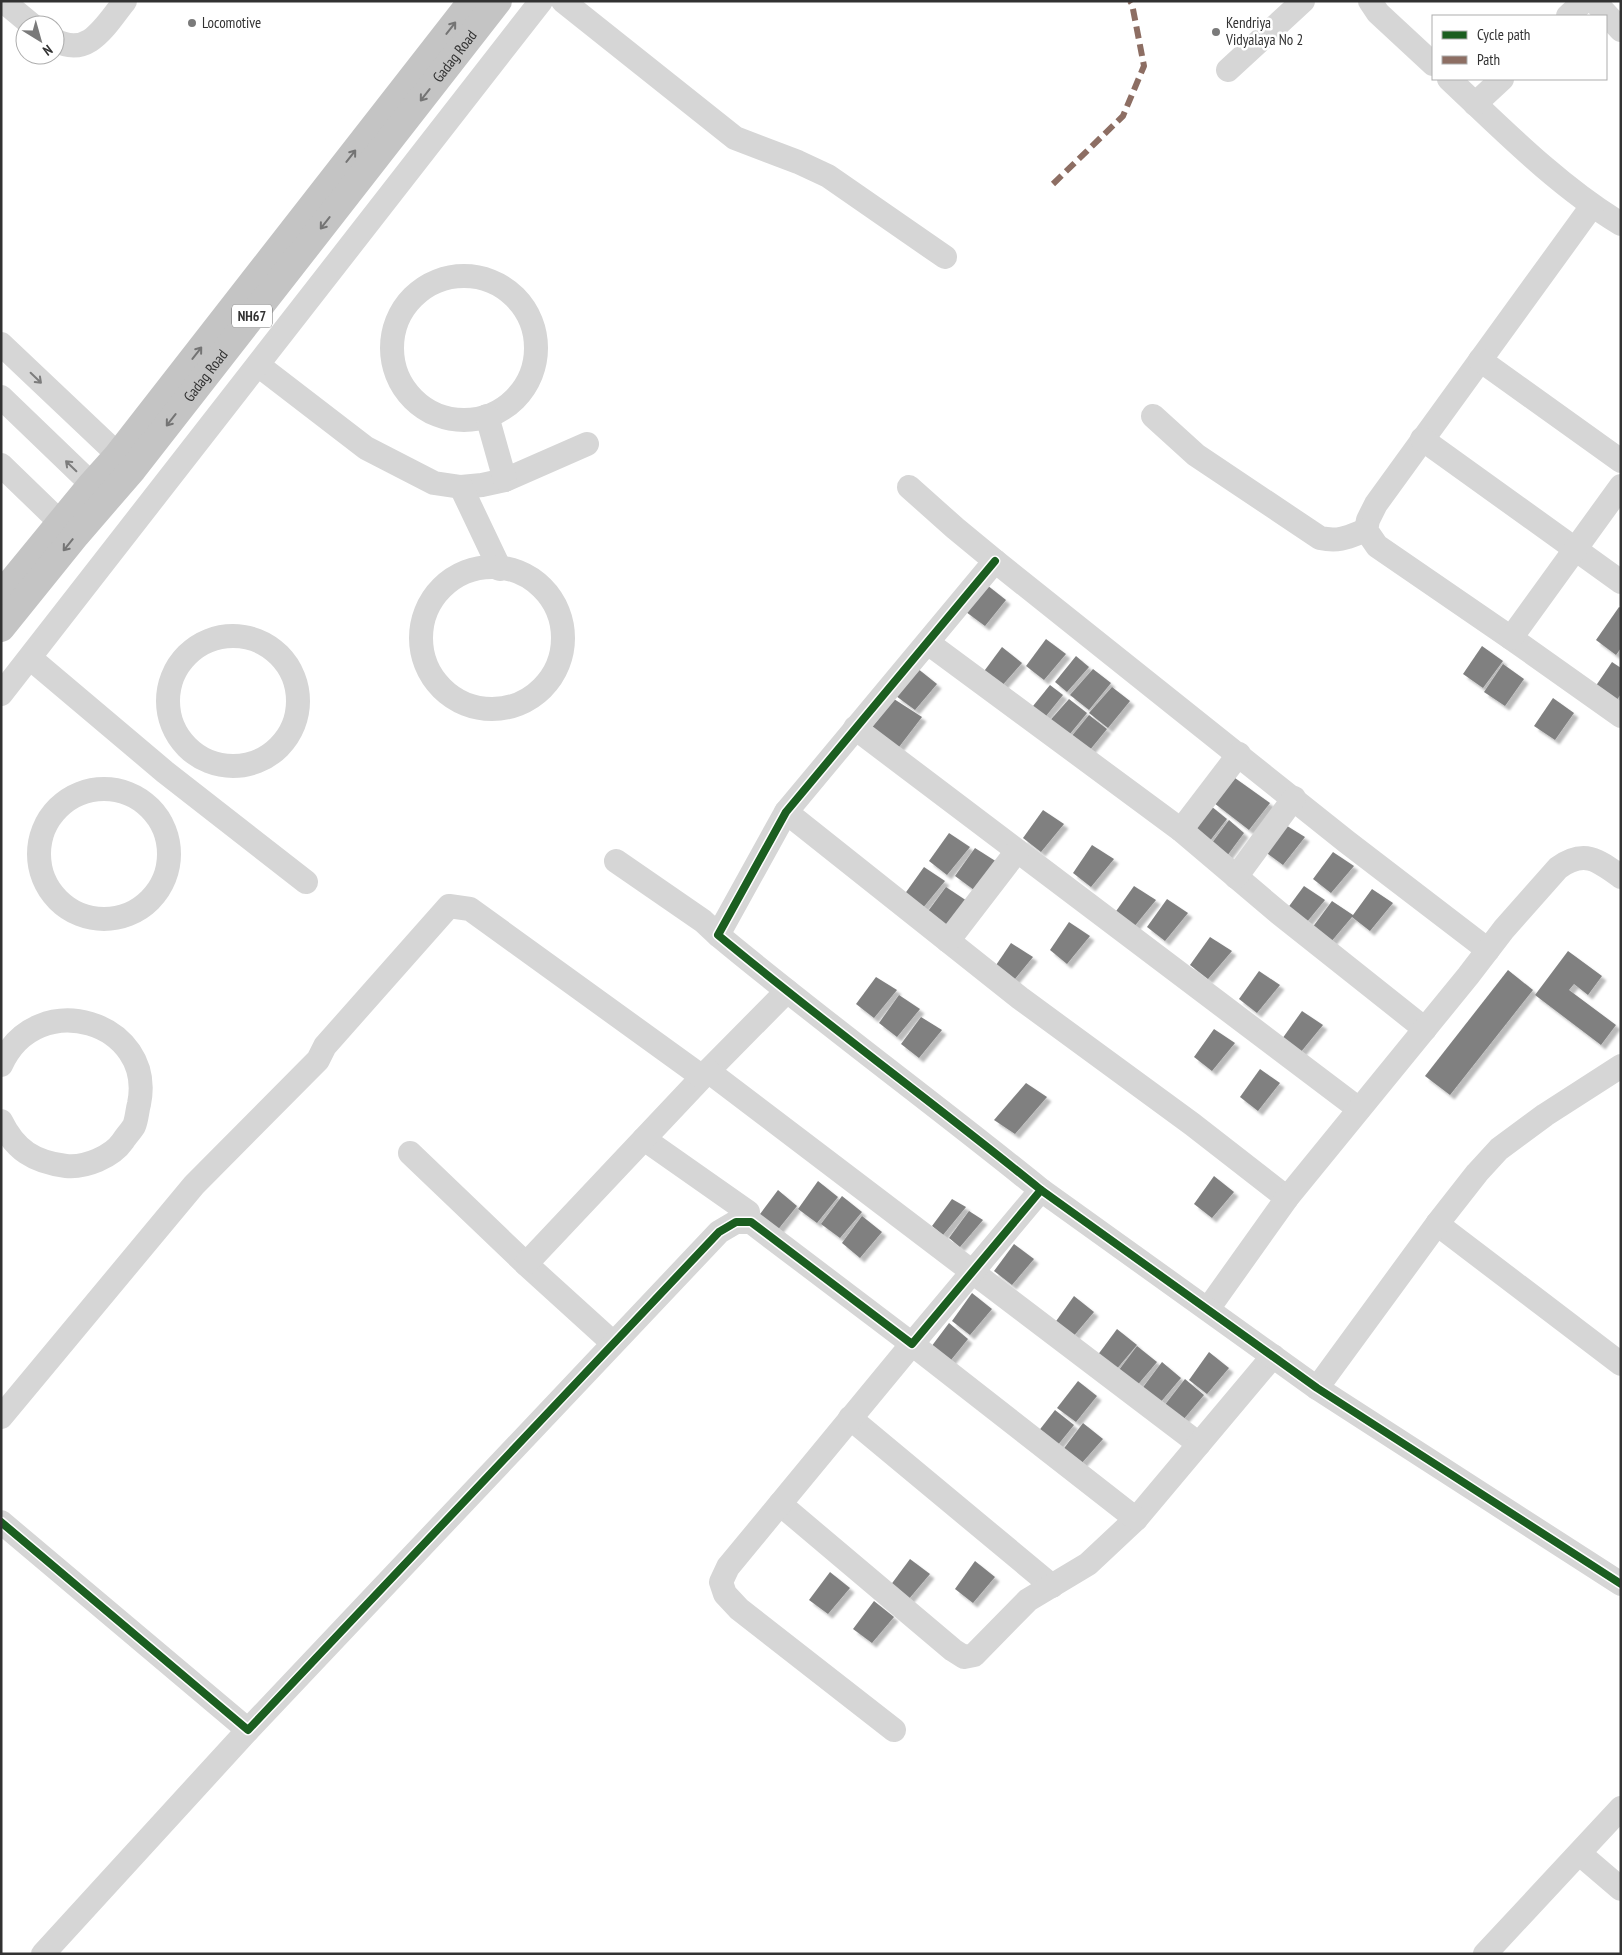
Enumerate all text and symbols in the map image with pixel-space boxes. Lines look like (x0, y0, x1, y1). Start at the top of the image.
place label: Locomotive (202, 13, 261, 32)
place label: Kendriya Vidyalaya No 2 (1225, 13, 1303, 49)
north arrow (15, 15, 65, 65)
legend (1432, 15, 1607, 80)
marker: Locomotive (186, 17, 198, 29)
one-way arrow (445, 22, 456, 35)
text: Cycle path (1477, 25, 1530, 44)
street label: Gadag Road (428, 26, 481, 86)
marker: Kendriya Vidyalaya No 2 (1210, 26, 1222, 38)
text: N (39, 41, 56, 60)
text: Path (1477, 50, 1500, 69)
one-way arrow (420, 88, 430, 102)
one-way arrow (345, 150, 356, 163)
one-way arrow (320, 216, 330, 230)
road number: NH67 (232, 304, 272, 328)
street label: Gadag Road (179, 345, 232, 405)
one-way arrow (192, 346, 202, 360)
one-way arrow (30, 372, 43, 384)
one-way arrow (166, 413, 177, 426)
one-way arrow (65, 459, 77, 472)
one-way arrow (62, 539, 73, 552)

